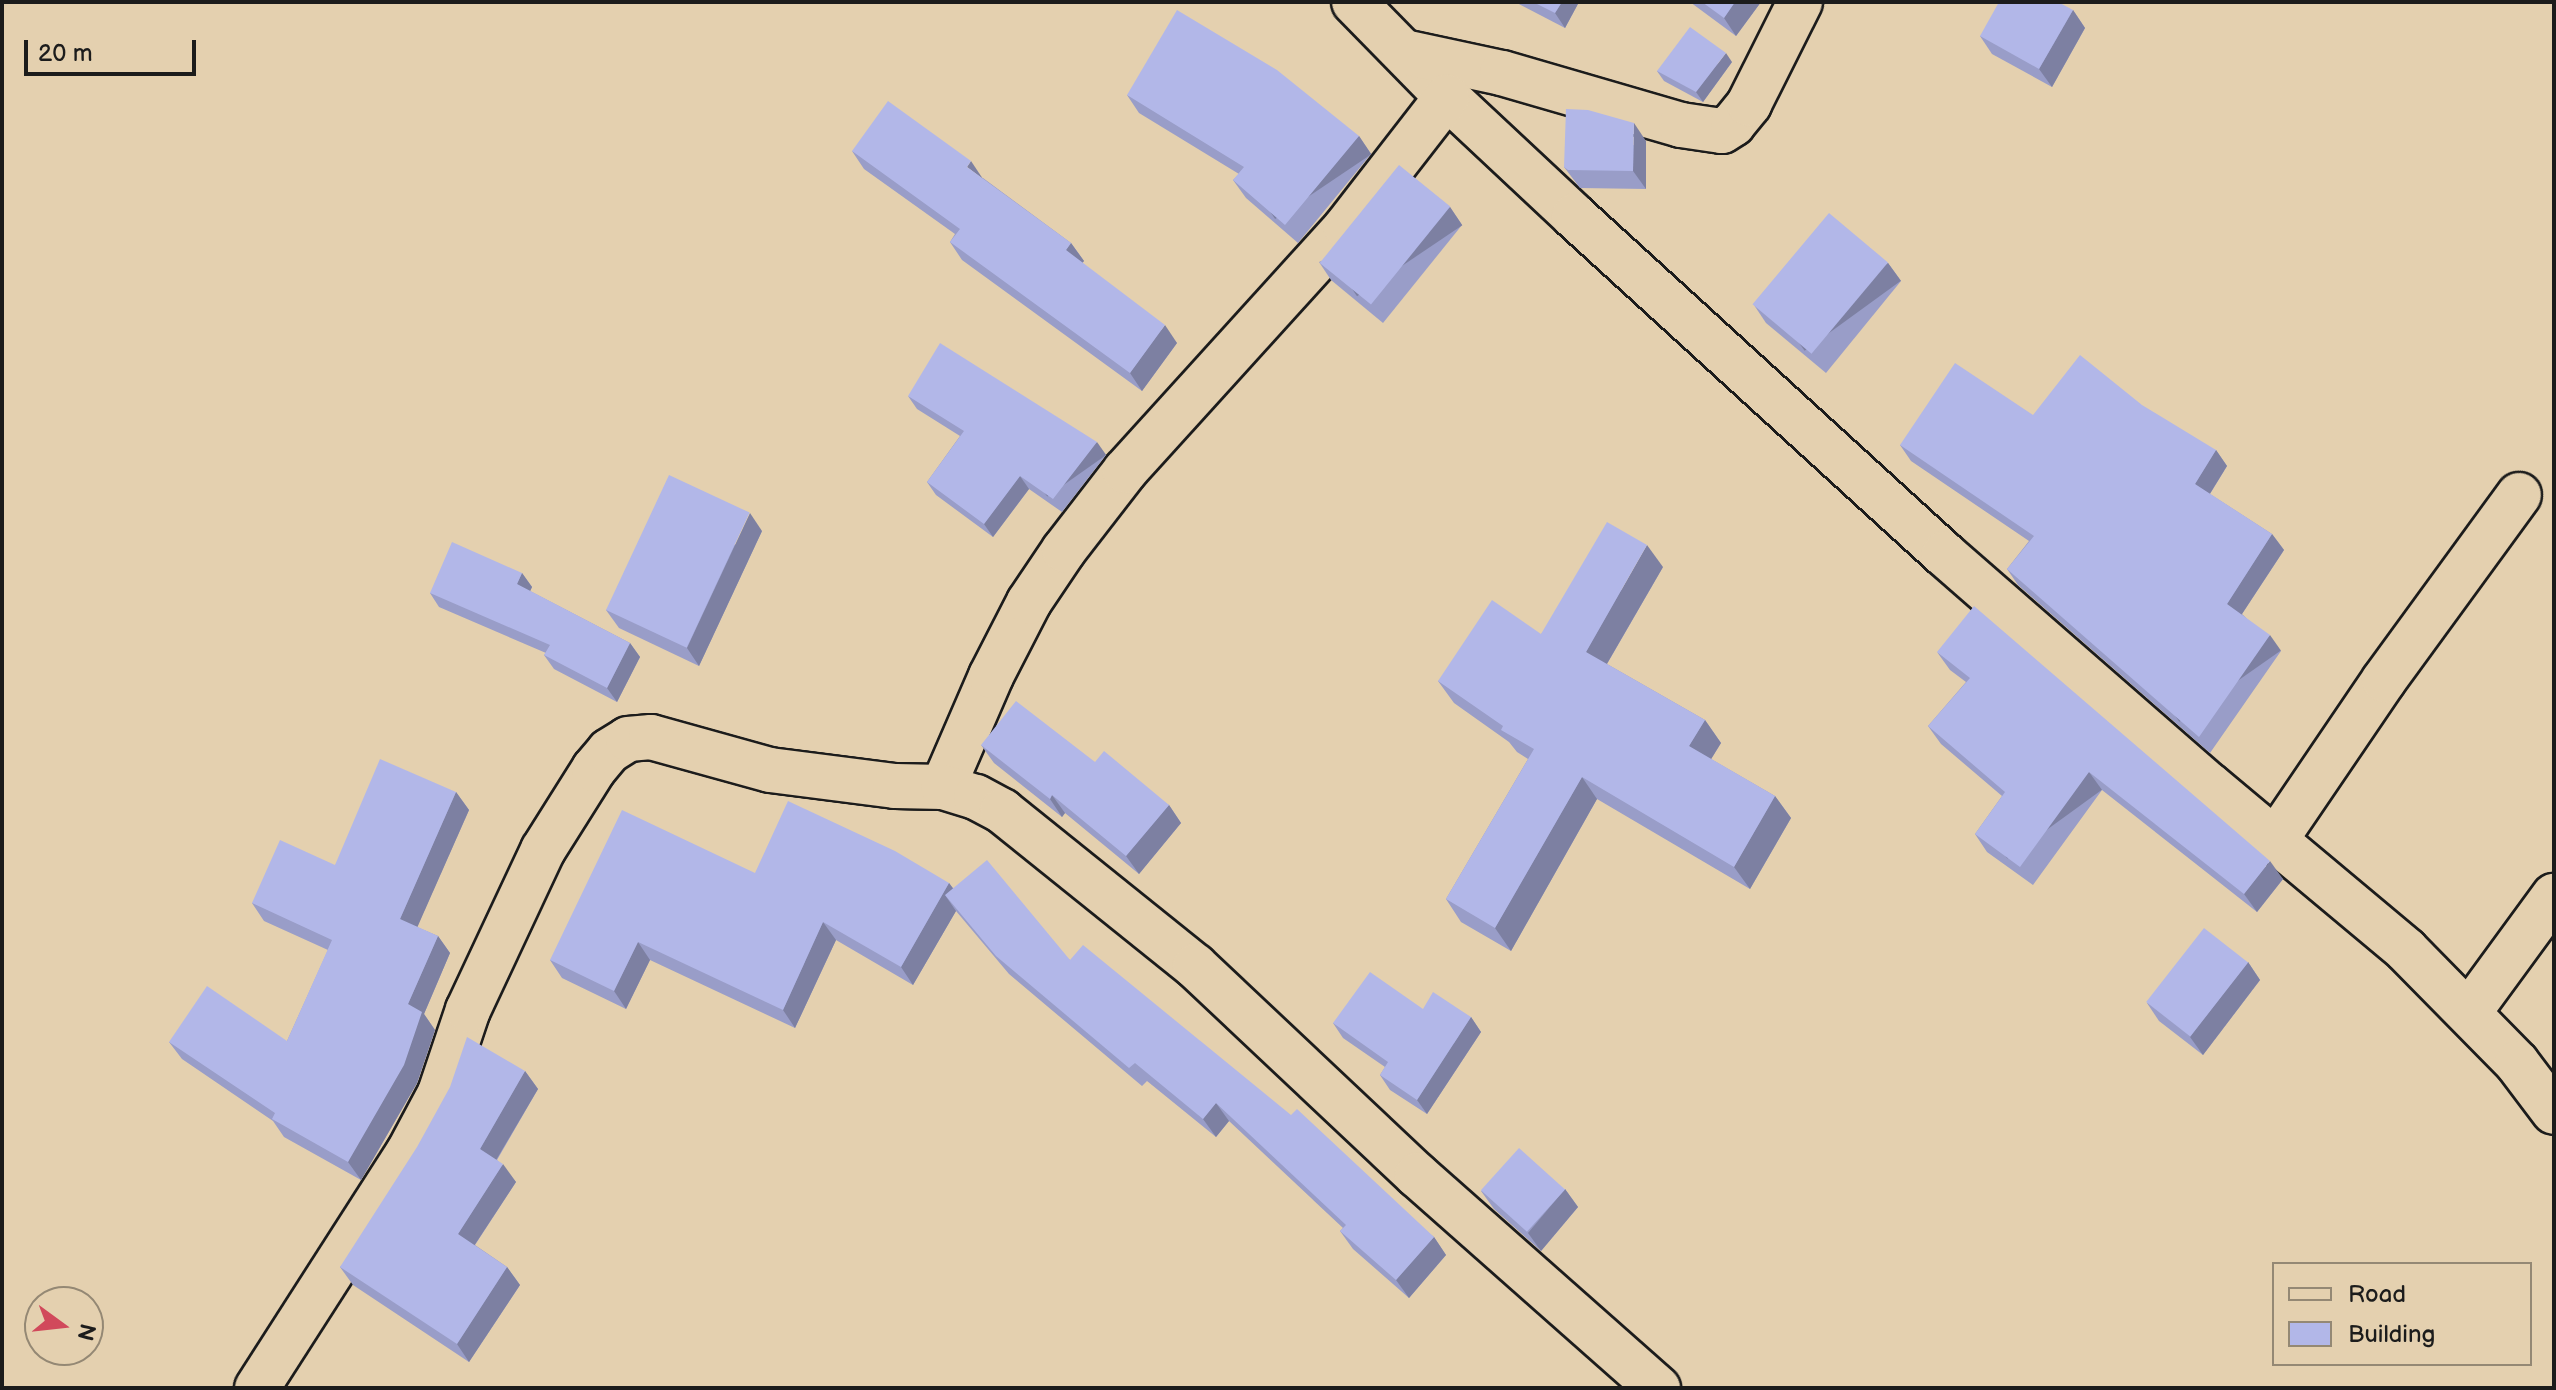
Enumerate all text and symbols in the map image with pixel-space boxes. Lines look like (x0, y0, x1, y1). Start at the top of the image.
scale bar (28, 24, 200, 74)
text: 20 m (38, 39, 93, 68)
legend (2272, 1262, 2532, 1366)
text: Road (2348, 1280, 2406, 1309)
north arrow (24, 1286, 104, 1366)
text: N (71, 1320, 101, 1343)
text: Building (2348, 1320, 2435, 1349)

